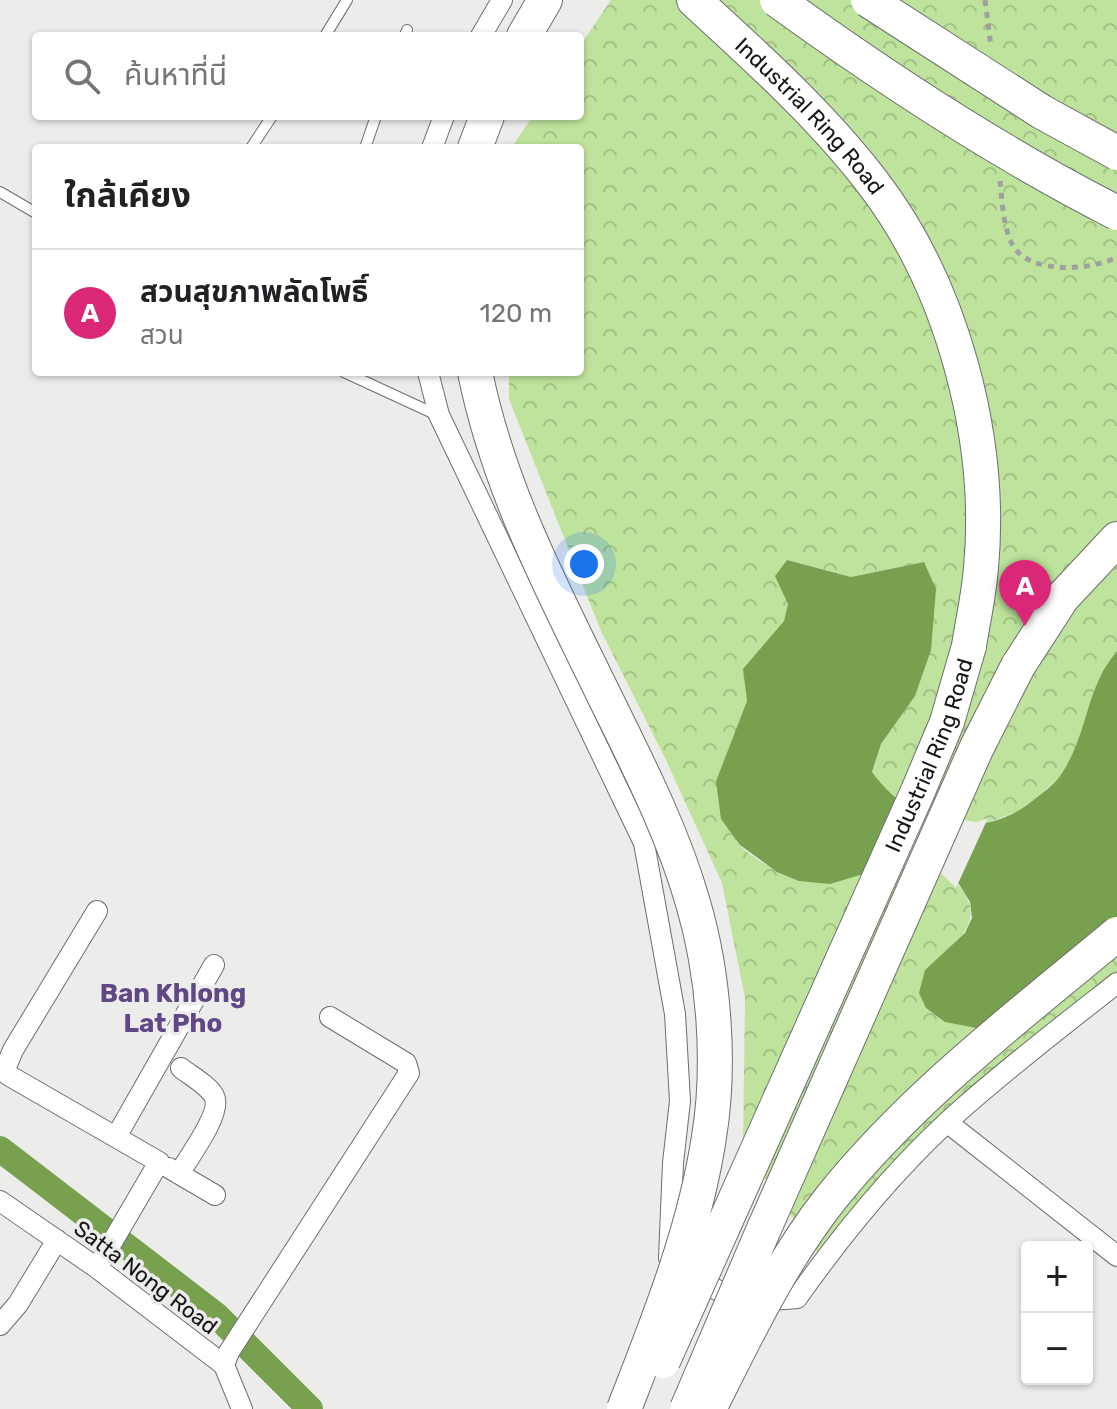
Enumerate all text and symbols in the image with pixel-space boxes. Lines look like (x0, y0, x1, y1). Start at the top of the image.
search box (32, 32, 584, 120)
street label: Industrial Ring Road (729, 32, 890, 200)
icon: search (60, 54, 104, 98)
text: ค้นหาที่นี่ (124, 57, 227, 93)
text: ใกล้เคียง (64, 175, 191, 216)
text: สวนสุขภาพลัดโพธิ์ (140, 274, 368, 310)
text: A (81, 298, 99, 329)
text: 120 m (480, 298, 552, 329)
text: สวน (140, 320, 184, 351)
your location (564, 544, 604, 584)
pin: A (999, 560, 1051, 626)
street label: Industrial Ring Road (879, 655, 979, 856)
district label: Ban Khlong Lat Pho (100, 978, 246, 1039)
street label: Satta Nong Road (69, 1215, 223, 1340)
map controls (1021, 1241, 1093, 1385)
button: + (1021, 1241, 1093, 1313)
button: − (1021, 1313, 1093, 1385)

